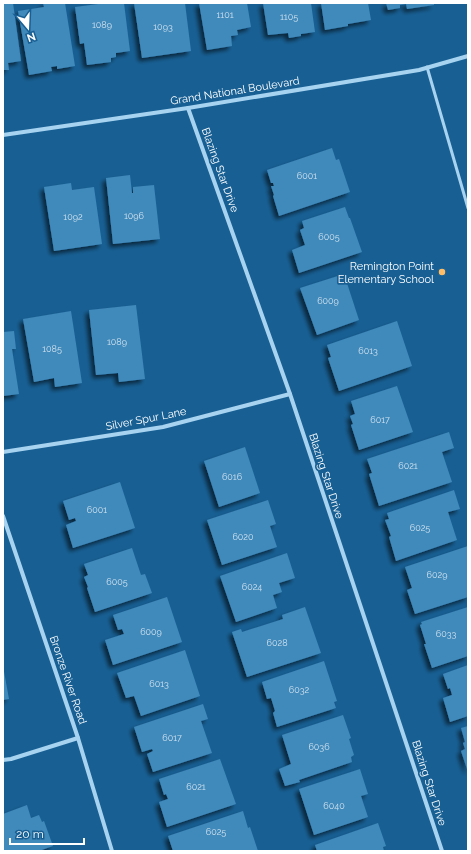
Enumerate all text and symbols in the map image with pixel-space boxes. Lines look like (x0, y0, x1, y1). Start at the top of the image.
north arrow (8, 8, 48, 48)
house number: 1101 (216, 10, 234, 20)
house number: 1105 (280, 12, 298, 22)
house number: 1089 (92, 20, 112, 30)
house number: 1093 (153, 22, 173, 32)
text: N (25, 29, 37, 44)
street label: Grand National Boulevard (169, 74, 301, 108)
street label: Blazing Star Drive (199, 126, 242, 215)
house number: 6001 (297, 171, 317, 181)
house number: 1096 (124, 211, 145, 221)
house number: 1092 (63, 212, 83, 222)
house number: 6005 (318, 232, 340, 242)
place label: Remington Point Elementary School (338, 260, 434, 286)
marker: Remington Point Elementary School (437, 267, 447, 277)
house number: 6009 (317, 296, 339, 306)
house number: 1089 (107, 337, 127, 347)
house number: 1085 (42, 344, 62, 354)
house number: 6013 (358, 346, 378, 356)
street label: Silver Spur Lane (104, 405, 188, 433)
house number: 6017 (370, 415, 390, 425)
street label: Blazing Star Drive (306, 432, 346, 521)
house number: 6021 (398, 461, 418, 471)
house number: 6016 (222, 472, 243, 482)
house number: 6001 (87, 505, 107, 515)
house number: 6025 (410, 523, 430, 533)
house number: 6020 (232, 532, 254, 542)
house number: 6029 (427, 570, 447, 580)
house number: 6005 (106, 577, 128, 587)
house number: 6024 (242, 582, 262, 592)
house number: 6009 (140, 627, 162, 637)
house number: 6033 (436, 629, 456, 639)
street label: Bronze River Road (47, 634, 89, 726)
house number: 6028 (267, 638, 287, 648)
house number: 6013 (149, 679, 169, 689)
house number: 6032 (289, 685, 310, 695)
house number: 6017 (162, 733, 182, 743)
street label: Blazing Star Drive (409, 739, 449, 828)
house number: 6036 (308, 742, 330, 752)
house number: 6021 (186, 782, 206, 792)
house number: 6040 (323, 801, 345, 811)
scale bar (10, 820, 84, 846)
text: 20 m (16, 827, 44, 841)
house number: 6025 (206, 827, 226, 837)

